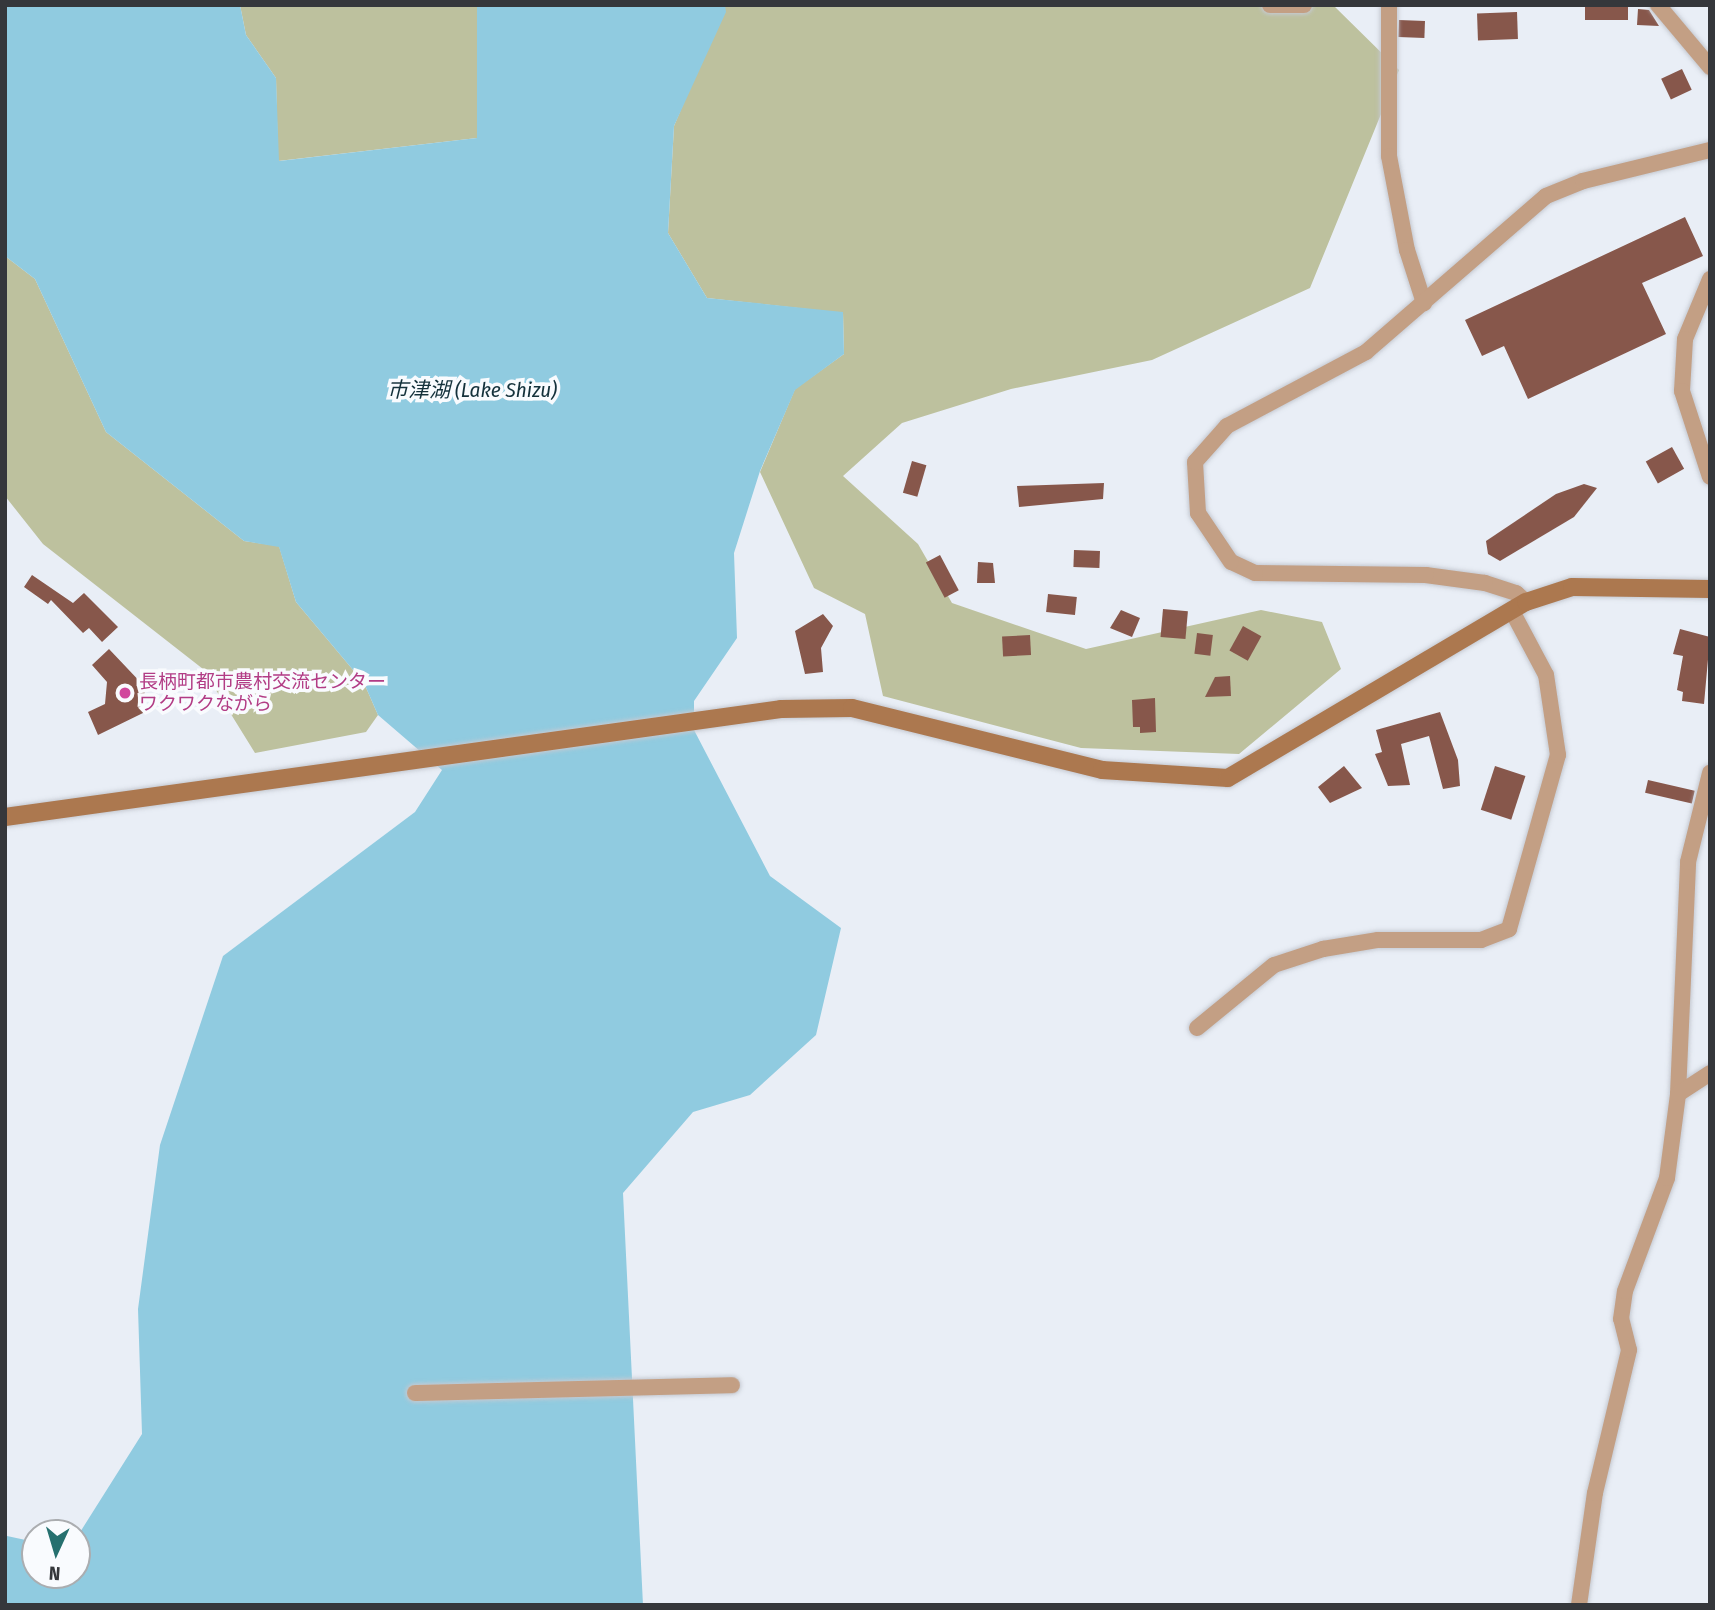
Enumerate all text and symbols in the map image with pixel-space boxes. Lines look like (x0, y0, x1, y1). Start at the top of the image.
water label: 市津湖 (Lake Shizu) (387, 377, 557, 403)
place label: 長柄町都市農村交流センター ワクワクながら (139, 671, 386, 715)
marker: 長柄町都市農村交流センター ワクワクながら (117, 685, 133, 701)
north arrow (21, 1519, 91, 1589)
text: N (48, 1562, 61, 1585)

